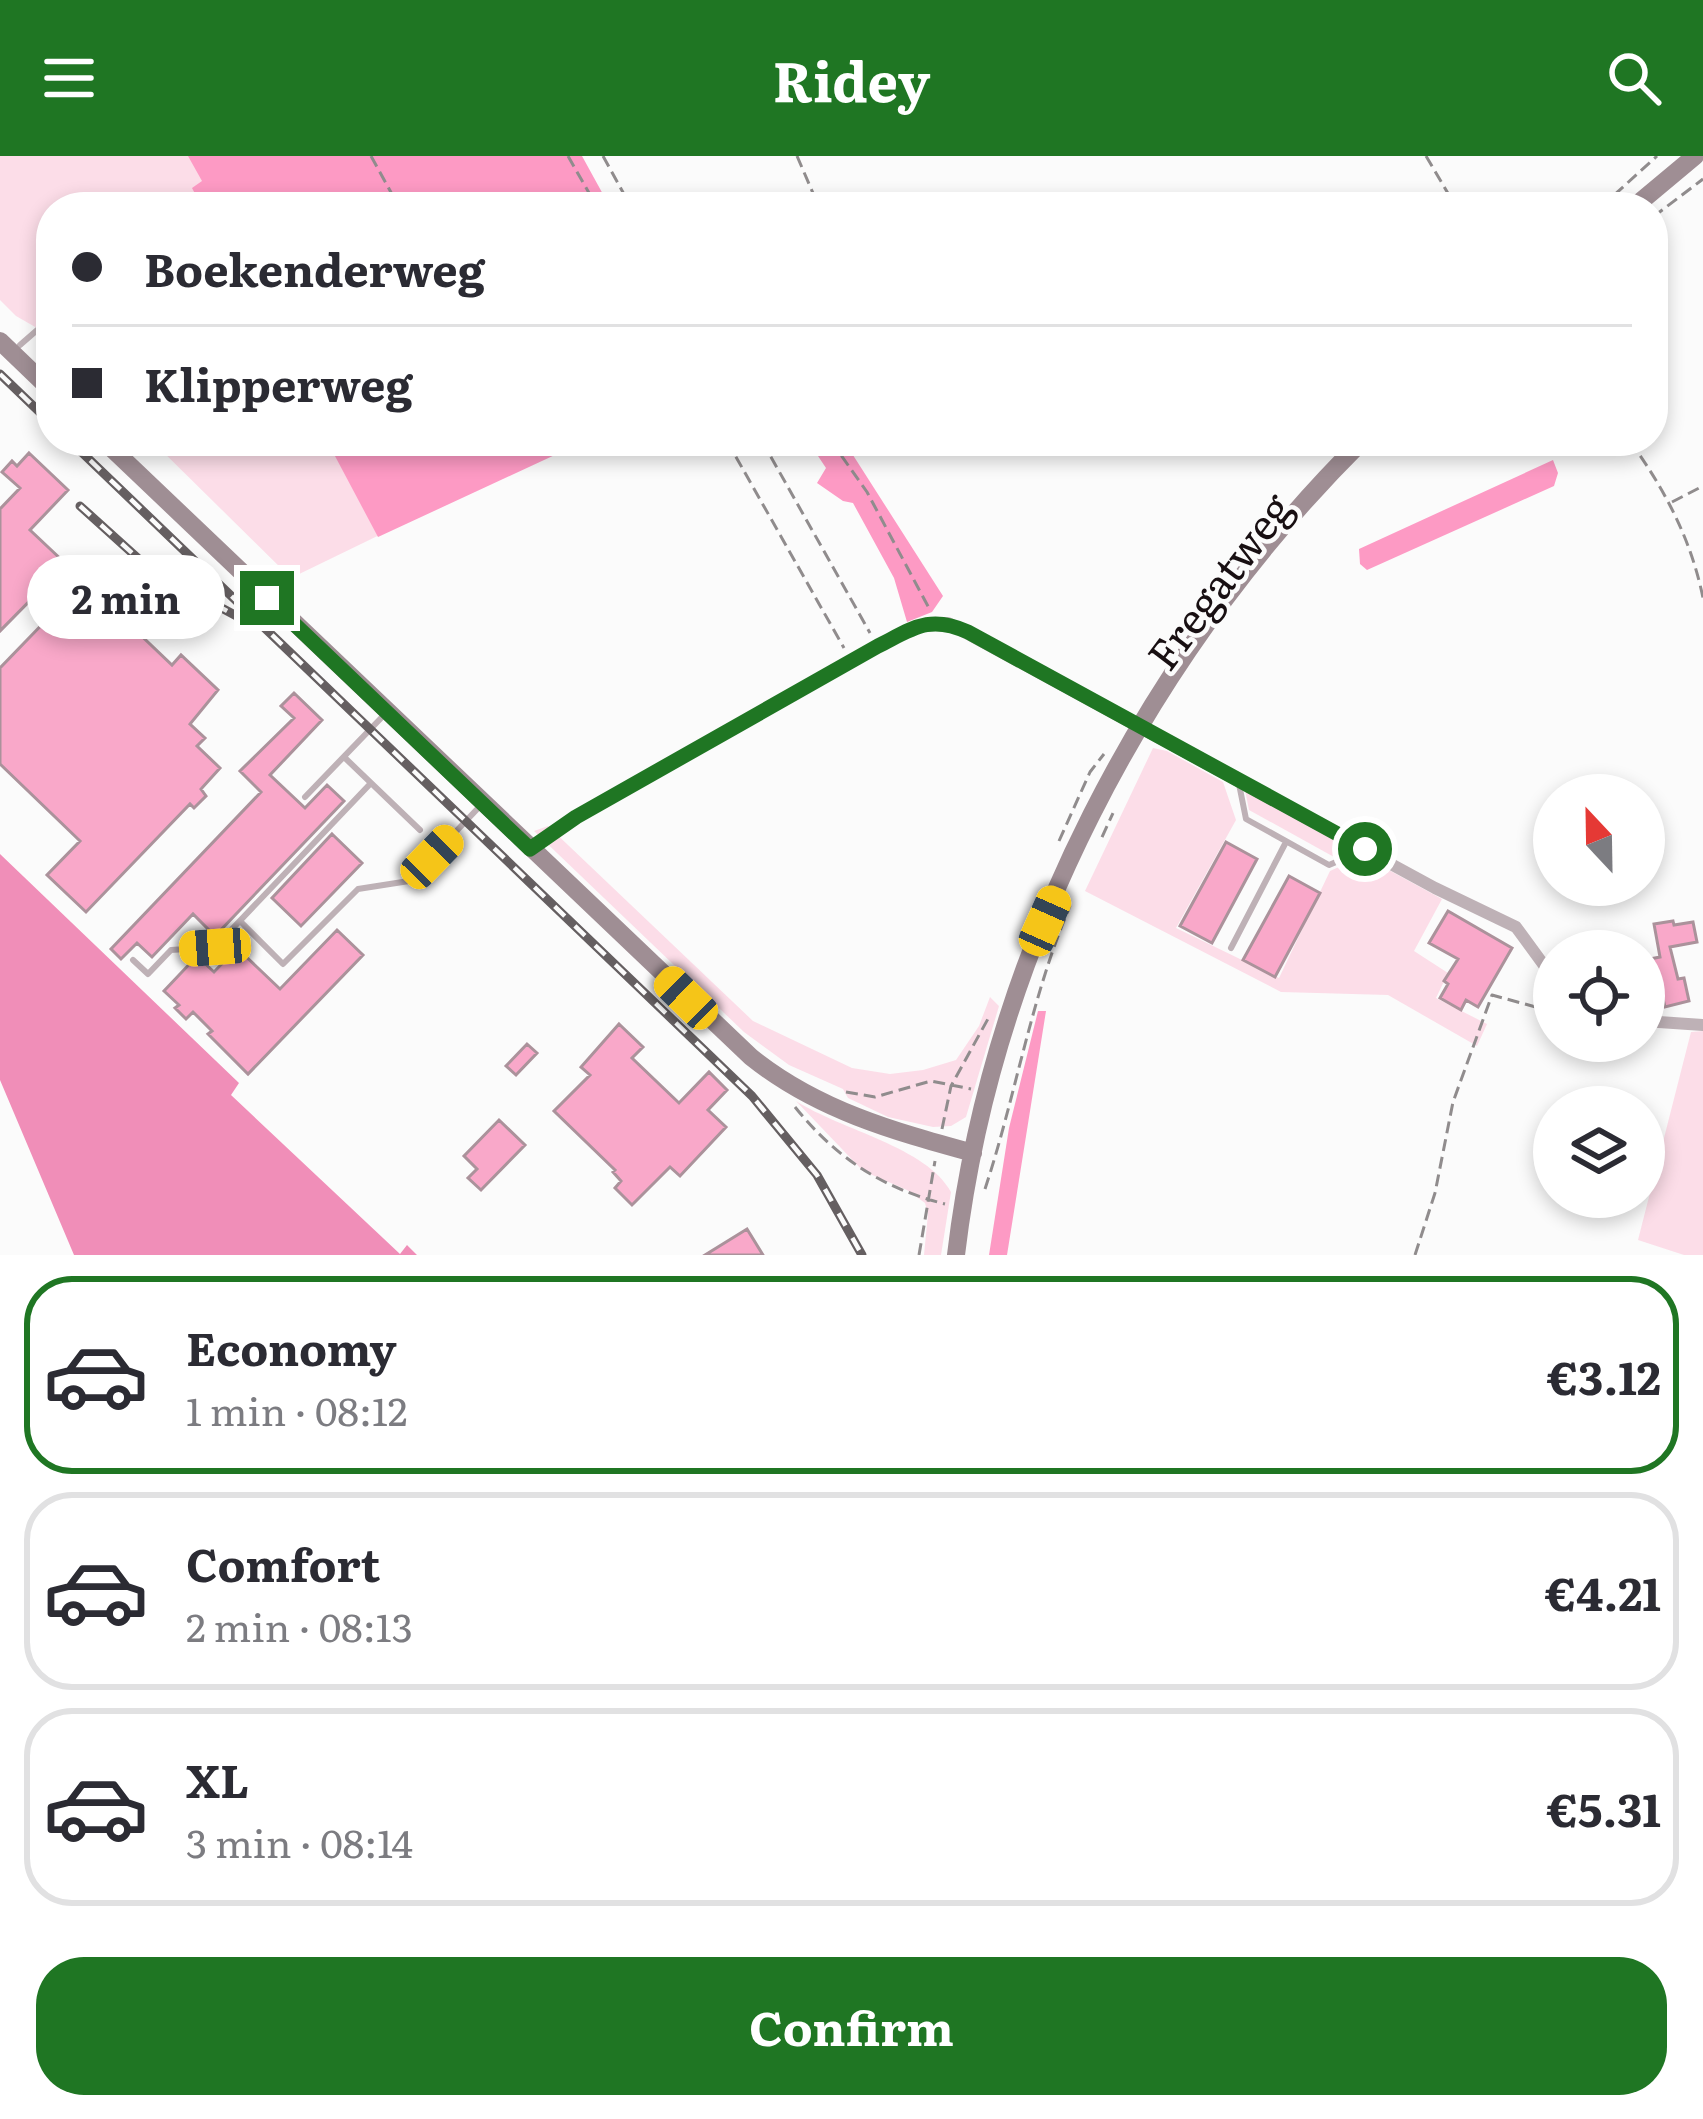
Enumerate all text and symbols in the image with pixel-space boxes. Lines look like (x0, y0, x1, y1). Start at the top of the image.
text: Ridey (773, 38, 930, 119)
icon: menu (36, 45, 102, 111)
icon: search (1601, 45, 1667, 111)
text: Boekenderweg (144, 234, 485, 301)
text: Klipperweg (144, 349, 413, 416)
street label: Fregatweg (1130, 478, 1305, 682)
callout: 2 min (27, 556, 225, 640)
text: 2 min (72, 568, 180, 626)
route end (240, 571, 294, 625)
north arrow (1533, 774, 1665, 906)
map controls (1533, 774, 1665, 1218)
car (394, 819, 470, 895)
route start (1338, 822, 1392, 876)
car (1014, 881, 1076, 961)
car (178, 927, 252, 967)
button: locate (1533, 930, 1665, 1062)
car (648, 960, 724, 1036)
button: layers (1533, 1086, 1665, 1218)
text: Economy (186, 1313, 397, 1380)
icon: car (42, 1321, 150, 1429)
text: €3.12 (1547, 1342, 1661, 1409)
text: 1 min · 08:12 (186, 1380, 408, 1438)
text: Comfort (186, 1529, 380, 1596)
icon: car (42, 1537, 150, 1645)
text: €4.21 (1545, 1558, 1661, 1625)
text: 2 min · 08:13 (186, 1596, 413, 1654)
text: XL (186, 1745, 249, 1812)
icon: car (42, 1753, 150, 1861)
text: €5.31 (1547, 1774, 1661, 1841)
text: 3 min · 08:14 (186, 1812, 413, 1870)
button: Confirm (36, 1957, 1667, 2095)

